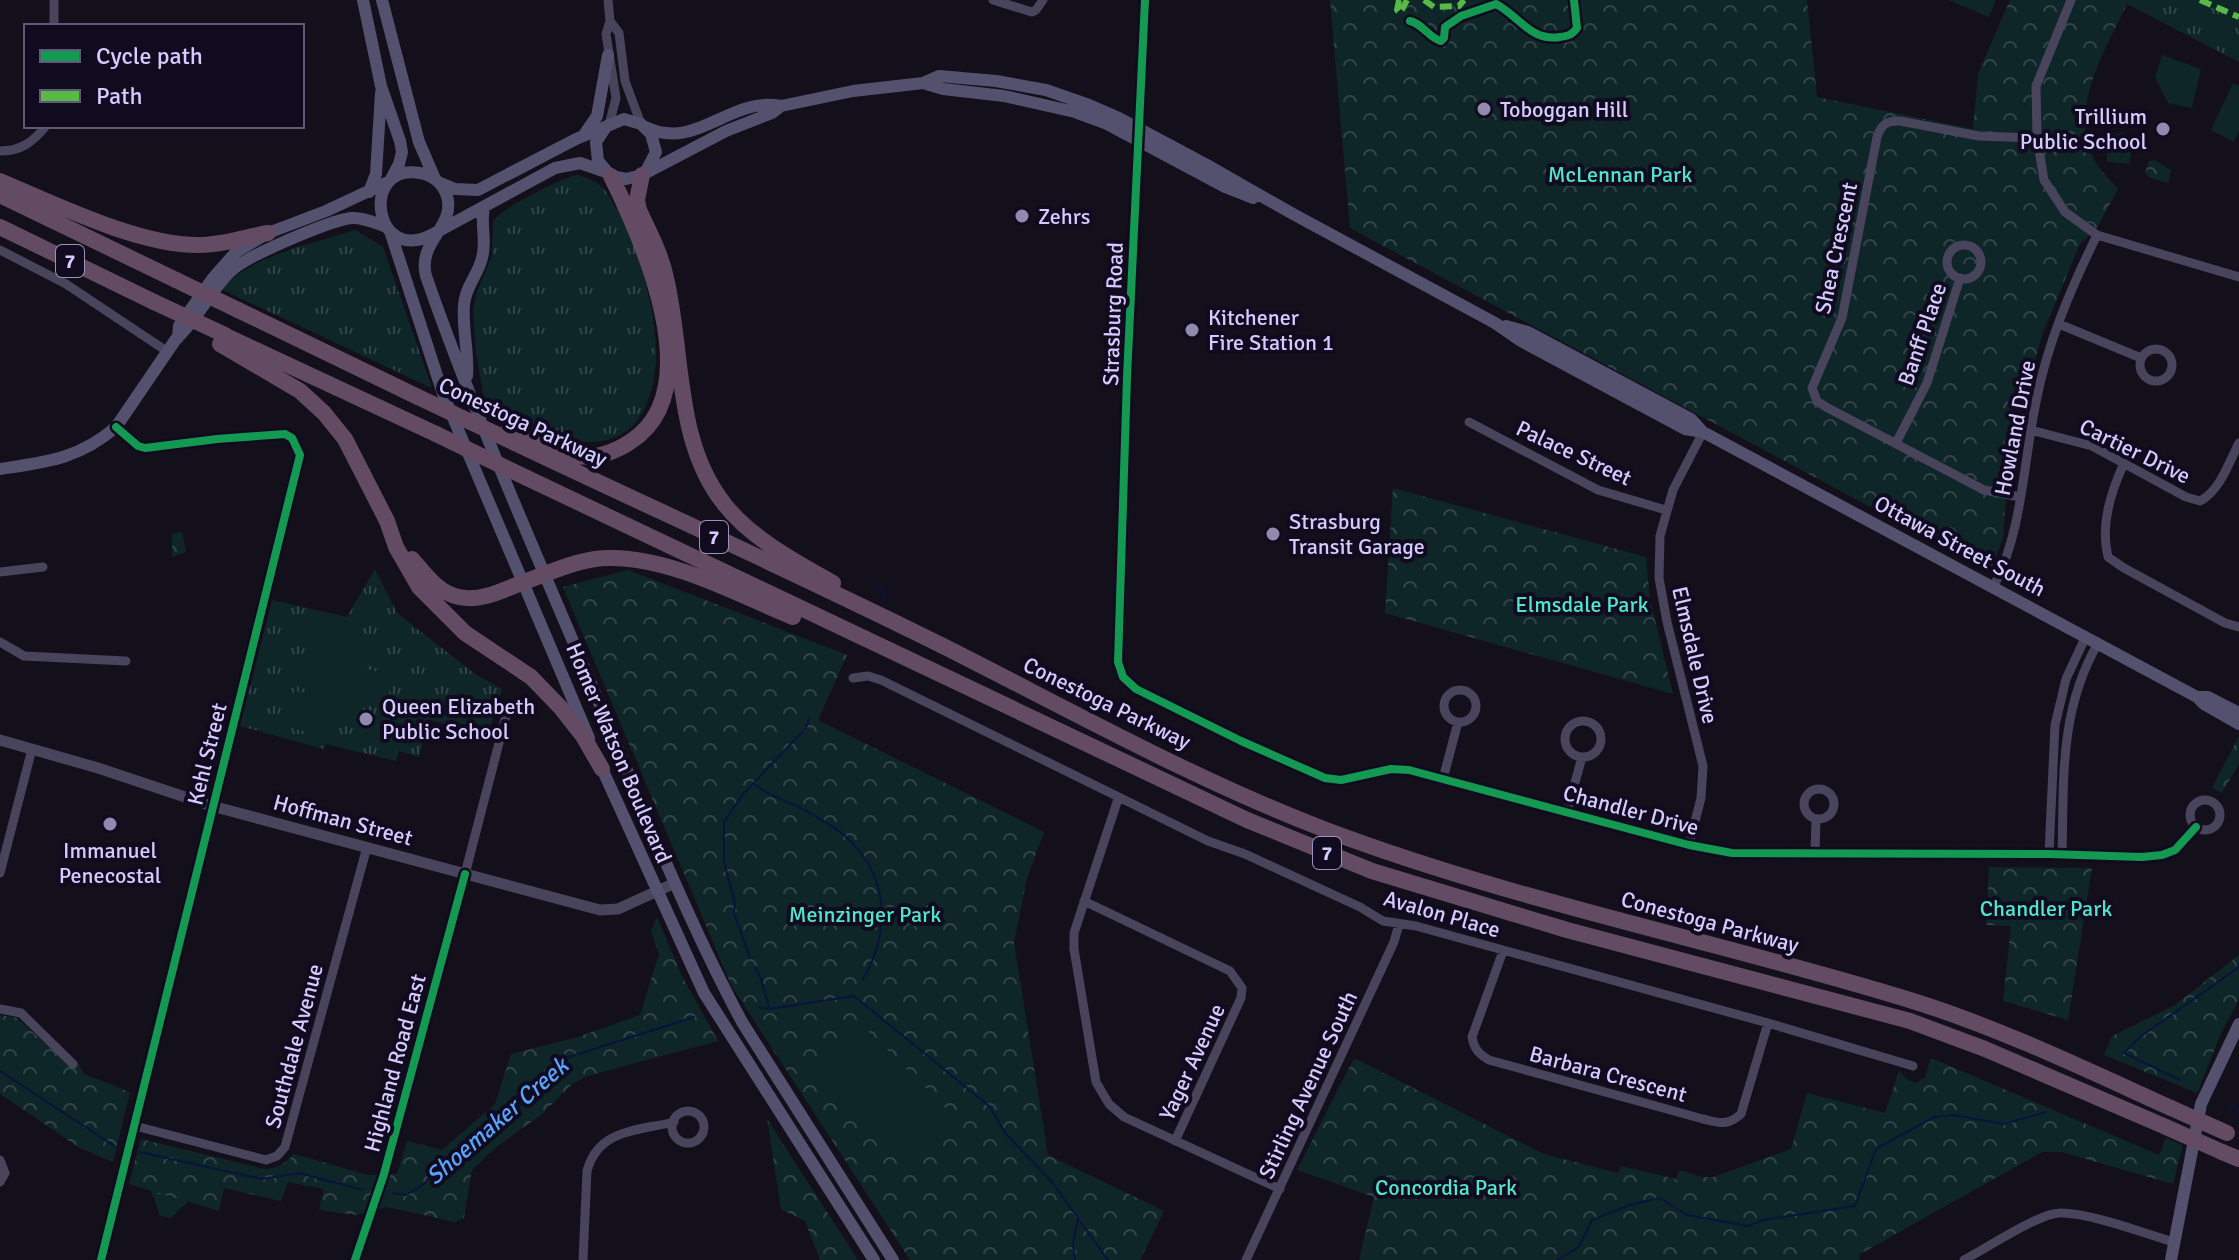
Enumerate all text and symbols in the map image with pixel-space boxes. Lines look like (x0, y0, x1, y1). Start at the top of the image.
legend (24, 24, 304, 128)
text: Cycle path (96, 41, 203, 71)
text: Path (96, 81, 142, 111)
place label: Toboggan Hill (1500, 96, 1628, 123)
marker: Toboggan Hill (1475, 100, 1493, 118)
place label: Trillium Public School (2020, 103, 2147, 155)
marker: Trillium Public School (2154, 120, 2172, 138)
park label: McLennan Park (1548, 161, 1692, 188)
street label: Shea Crescent (1809, 179, 1863, 316)
place label: Zehrs (1038, 203, 1091, 230)
marker: Zehrs (1013, 207, 1031, 225)
street label: Strasburg Road (1097, 242, 1129, 386)
road number: 7 (56, 245, 84, 277)
street label: Banff Place (1892, 279, 1952, 389)
place label: Kitchener Fire Station 1 (1208, 304, 1334, 356)
marker: Kitchener Fire Station 1 (1183, 321, 1201, 339)
street label: Howland Drive (1989, 358, 2041, 498)
street label: Conestoga Parkway (434, 371, 612, 473)
street label: Cartier Drive (2075, 413, 2195, 489)
street label: Palace Street (1512, 415, 1636, 492)
street label: Ottawa Street South (1870, 489, 2050, 603)
place label: Strasburg Transit Garage (1289, 508, 1425, 560)
road number: 7 (700, 521, 728, 553)
marker: Strasburg Transit Garage (1264, 525, 1282, 543)
street label: Elmsdale Drive (1666, 584, 1724, 726)
park label: Elmsdale Park (1515, 591, 1649, 618)
street label: Homer Watson Boulevard (560, 639, 678, 867)
street label: Conestoga Parkway (1019, 651, 1196, 756)
place label: Queen Elizabeth Public School (382, 693, 535, 745)
street label: Kehl Street (181, 700, 233, 808)
marker: Queen Elizabeth Public School (357, 710, 375, 728)
street label: Chandler Drive (1560, 779, 1702, 841)
street label: Hoffman Street (270, 788, 416, 852)
marker: Immanuel Penecostal (101, 815, 119, 833)
place label: Immanuel Penecostal (59, 837, 161, 889)
road number: 7 (1313, 837, 1341, 869)
street label: Avalon Place (1381, 884, 1503, 944)
street label: Conestoga Parkway (1618, 885, 1802, 959)
park label: Chandler Park (1980, 895, 2112, 922)
park label: Meinzinger Park (789, 901, 941, 928)
street label: Southdale Avenue (259, 961, 329, 1131)
street label: Highland Road East (358, 971, 432, 1155)
street label: Stirling Avenue South (1253, 987, 1363, 1183)
street label: Yager Avenue (1153, 999, 1231, 1125)
street label: Barbara Crescent (1526, 1040, 1690, 1108)
water label: Shoemaker Creek (420, 1050, 576, 1191)
park label: Concordia Park (1375, 1174, 1517, 1201)

